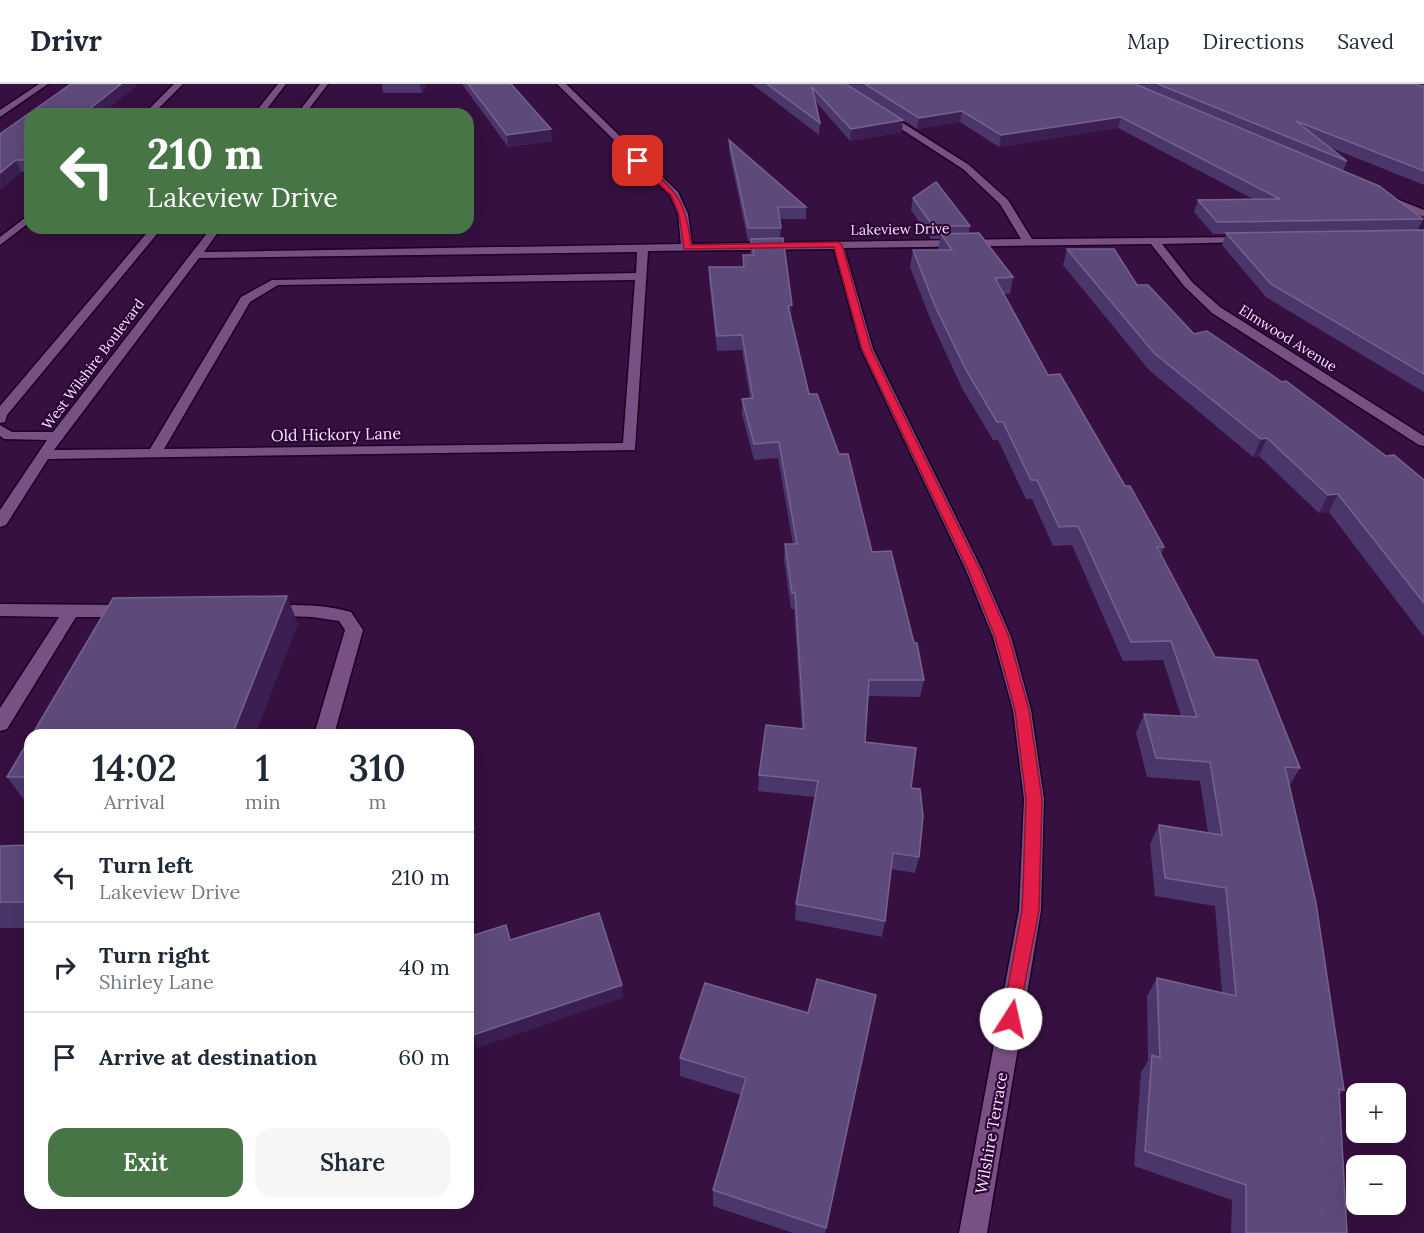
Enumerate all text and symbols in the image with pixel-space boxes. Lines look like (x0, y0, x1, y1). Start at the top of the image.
text: Drivr (30, 23, 102, 59)
text: Map (1127, 28, 1170, 55)
text: Directions (1203, 28, 1304, 55)
text: Saved (1337, 28, 1394, 55)
text: 210 m (147, 127, 263, 181)
icon: left (48, 132, 126, 210)
pin (612, 135, 663, 186)
icon: arrive (621, 144, 654, 177)
text: Lakeview Drive (147, 180, 338, 214)
street label: Lakeview Drive (850, 219, 950, 239)
street label: West Wilshire Boulevard (38, 295, 148, 433)
street label: Elmwood Avenue (1236, 301, 1341, 376)
street label: Old Hickory Lane (271, 423, 402, 445)
text: 14:02 (92, 745, 177, 791)
text: 1 (256, 745, 270, 791)
text: 310 (349, 745, 406, 791)
text: Arrival (104, 789, 165, 814)
text: min (245, 789, 281, 814)
text: m (368, 789, 386, 814)
text: Turn left (99, 851, 193, 879)
icon: left (48, 861, 81, 894)
text: 210 m (391, 863, 450, 891)
text: Lakeview Drive (99, 879, 240, 904)
text: Turn right (99, 941, 210, 969)
icon: right (48, 951, 81, 984)
text: 40 m (399, 953, 450, 981)
text: Shirley Lane (99, 969, 214, 994)
position arrow (979, 987, 1043, 1051)
icon: arrive (48, 1041, 81, 1074)
text: Arrive at destination (99, 1043, 317, 1071)
text: 60 m (398, 1043, 450, 1071)
street label: Wilshire Terrace (970, 1070, 1012, 1195)
map controls (1346, 1083, 1406, 1215)
button: + (1346, 1083, 1406, 1143)
button: Exit (48, 1128, 243, 1197)
button: Share (255, 1128, 450, 1197)
button: − (1346, 1155, 1406, 1215)

